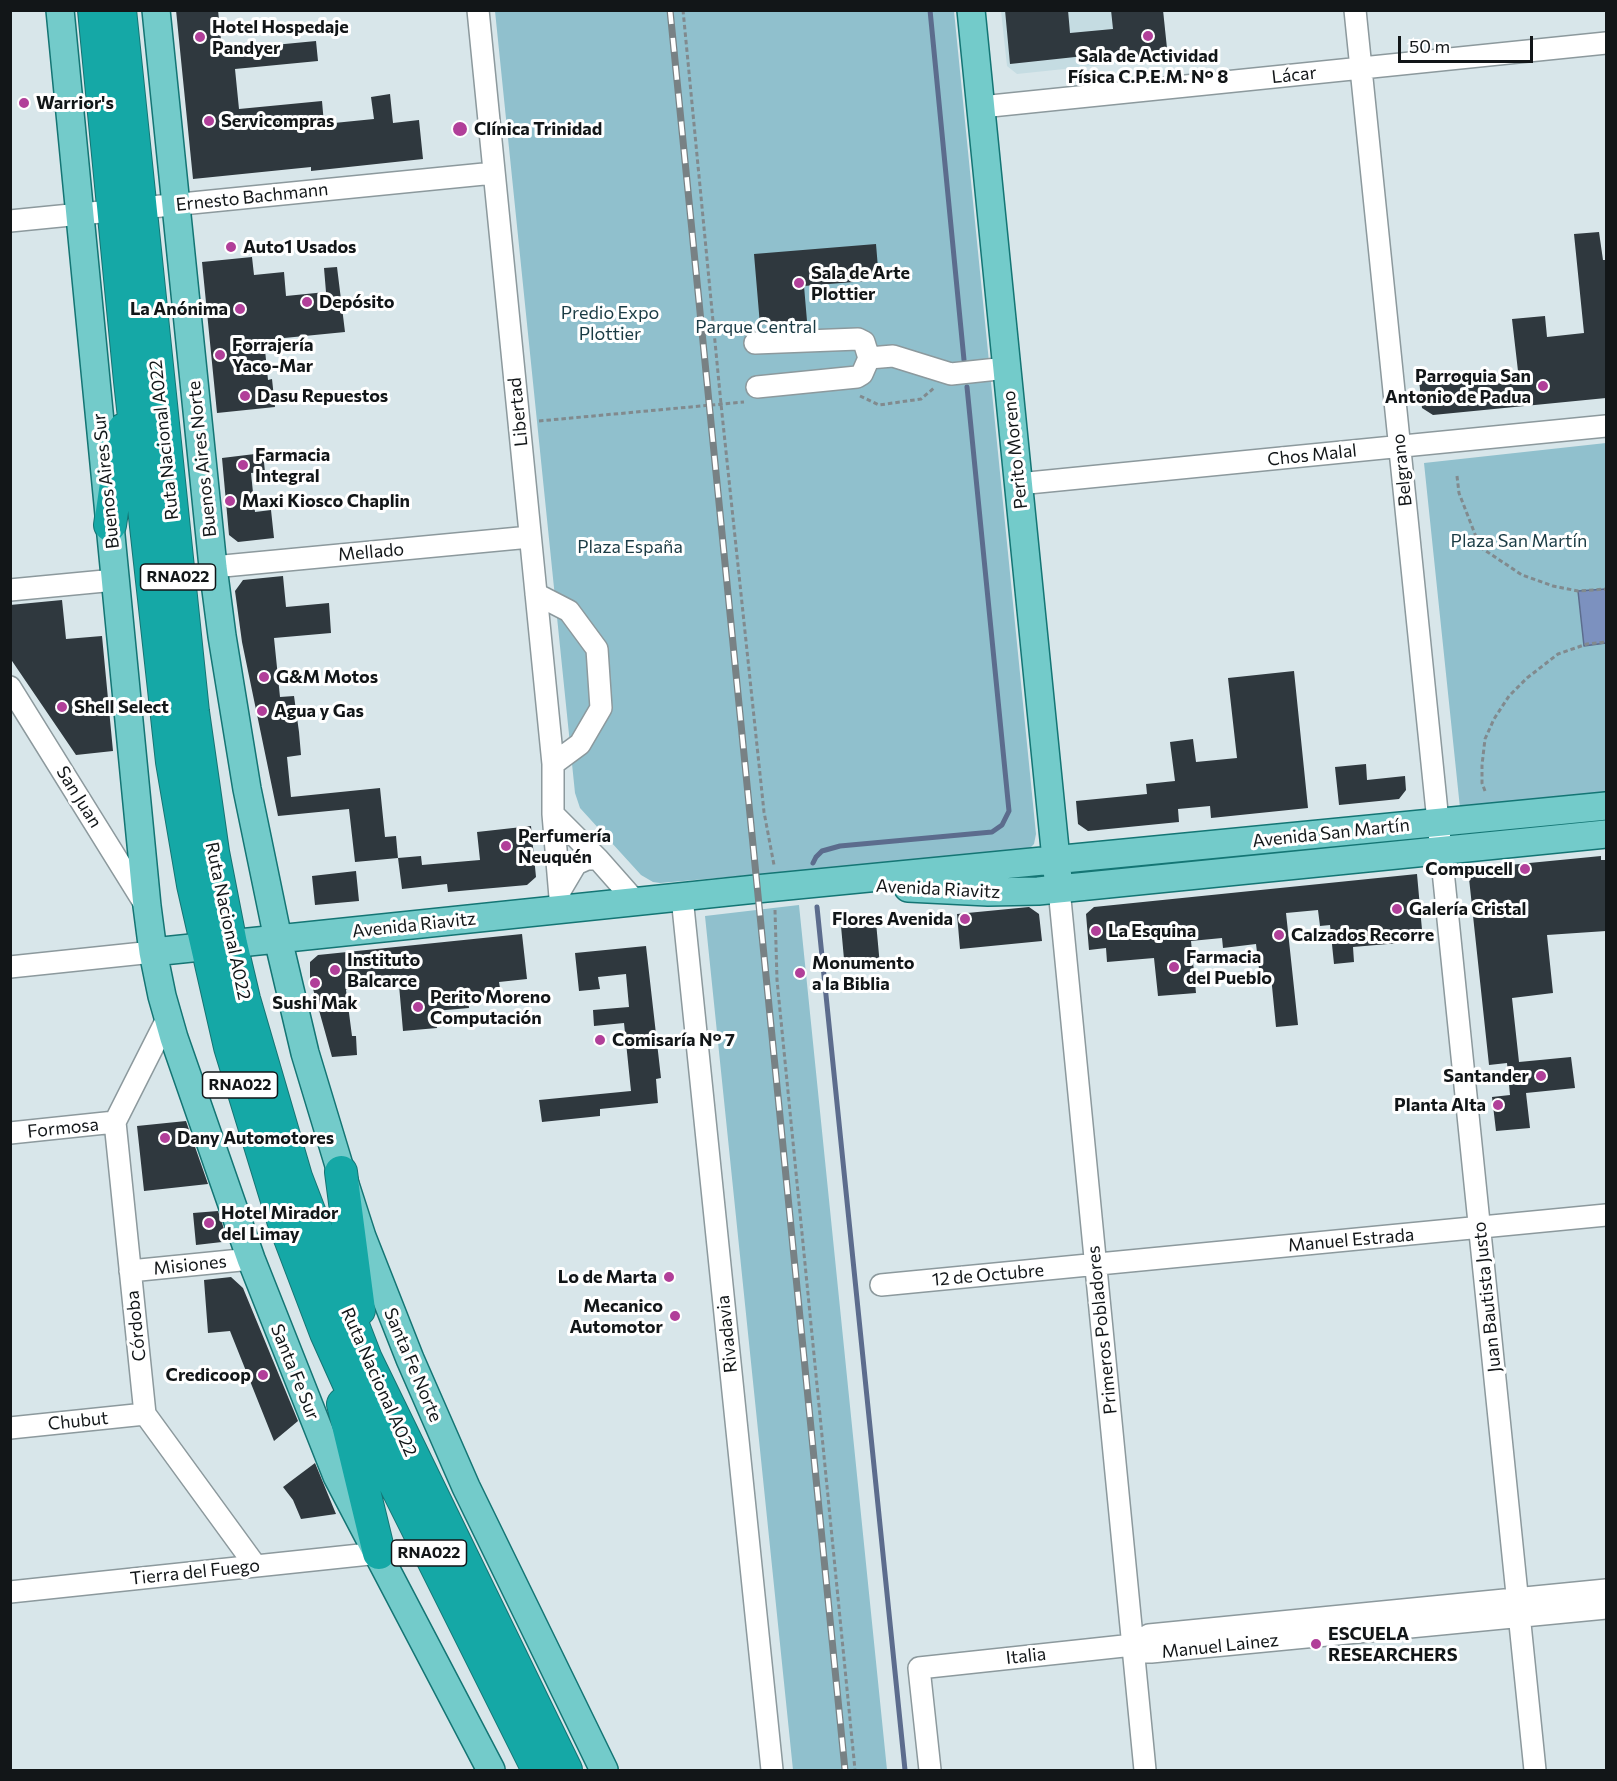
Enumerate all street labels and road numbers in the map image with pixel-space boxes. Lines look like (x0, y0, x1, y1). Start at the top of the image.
street label: Lácar (1270, 62, 1318, 88)
street label: Ernesto Bachmann (175, 178, 329, 216)
street label: Ruta Nacional A022 (145, 359, 183, 521)
street label: Libertad (504, 376, 532, 448)
street label: Buenos Aires Norte (183, 380, 221, 538)
street label: Perito Moreno (998, 390, 1032, 510)
street label: Buenos Aires Sur (88, 412, 124, 550)
street label: Belgrano (1387, 433, 1417, 507)
street label: Chos Malal (1266, 440, 1358, 470)
street label: Mellado (337, 538, 405, 566)
road number: RNA022 (140, 564, 216, 590)
street label: San Juan (52, 762, 106, 832)
street label: Avenida San Martín (1251, 814, 1411, 852)
street label: Ruta Nacional A022 (201, 840, 255, 1002)
street label: Avenida Riavitz (875, 875, 1001, 903)
street label: Avenida Riavitz (351, 908, 477, 942)
road number: RNA022 (202, 1072, 278, 1098)
street label: Formosa (26, 1114, 100, 1142)
street label: Juan Bautista Justo (1468, 1221, 1506, 1373)
street label: Manuel Estrada (1287, 1224, 1415, 1256)
street label: Primeros Pobladores (1082, 1245, 1122, 1415)
street label: Misiones (152, 1250, 228, 1280)
street label: 12 de Octubre (931, 1259, 1045, 1291)
street label: Córdoba (122, 1289, 150, 1363)
street label: Rivadavia (712, 1294, 742, 1374)
street label: Ruta Nacional A022 (336, 1304, 422, 1460)
street label: Santa Fe Norte (379, 1305, 447, 1425)
street label: Santa Fe Sur (266, 1321, 324, 1423)
street label: Chubut (47, 1407, 109, 1435)
road number: RNA022 (392, 1540, 466, 1566)
street label: Tierra del Fuego (129, 1554, 261, 1590)
street label: Manuel Lainez (1160, 1629, 1280, 1663)
street label: Italia (1005, 1643, 1047, 1669)

